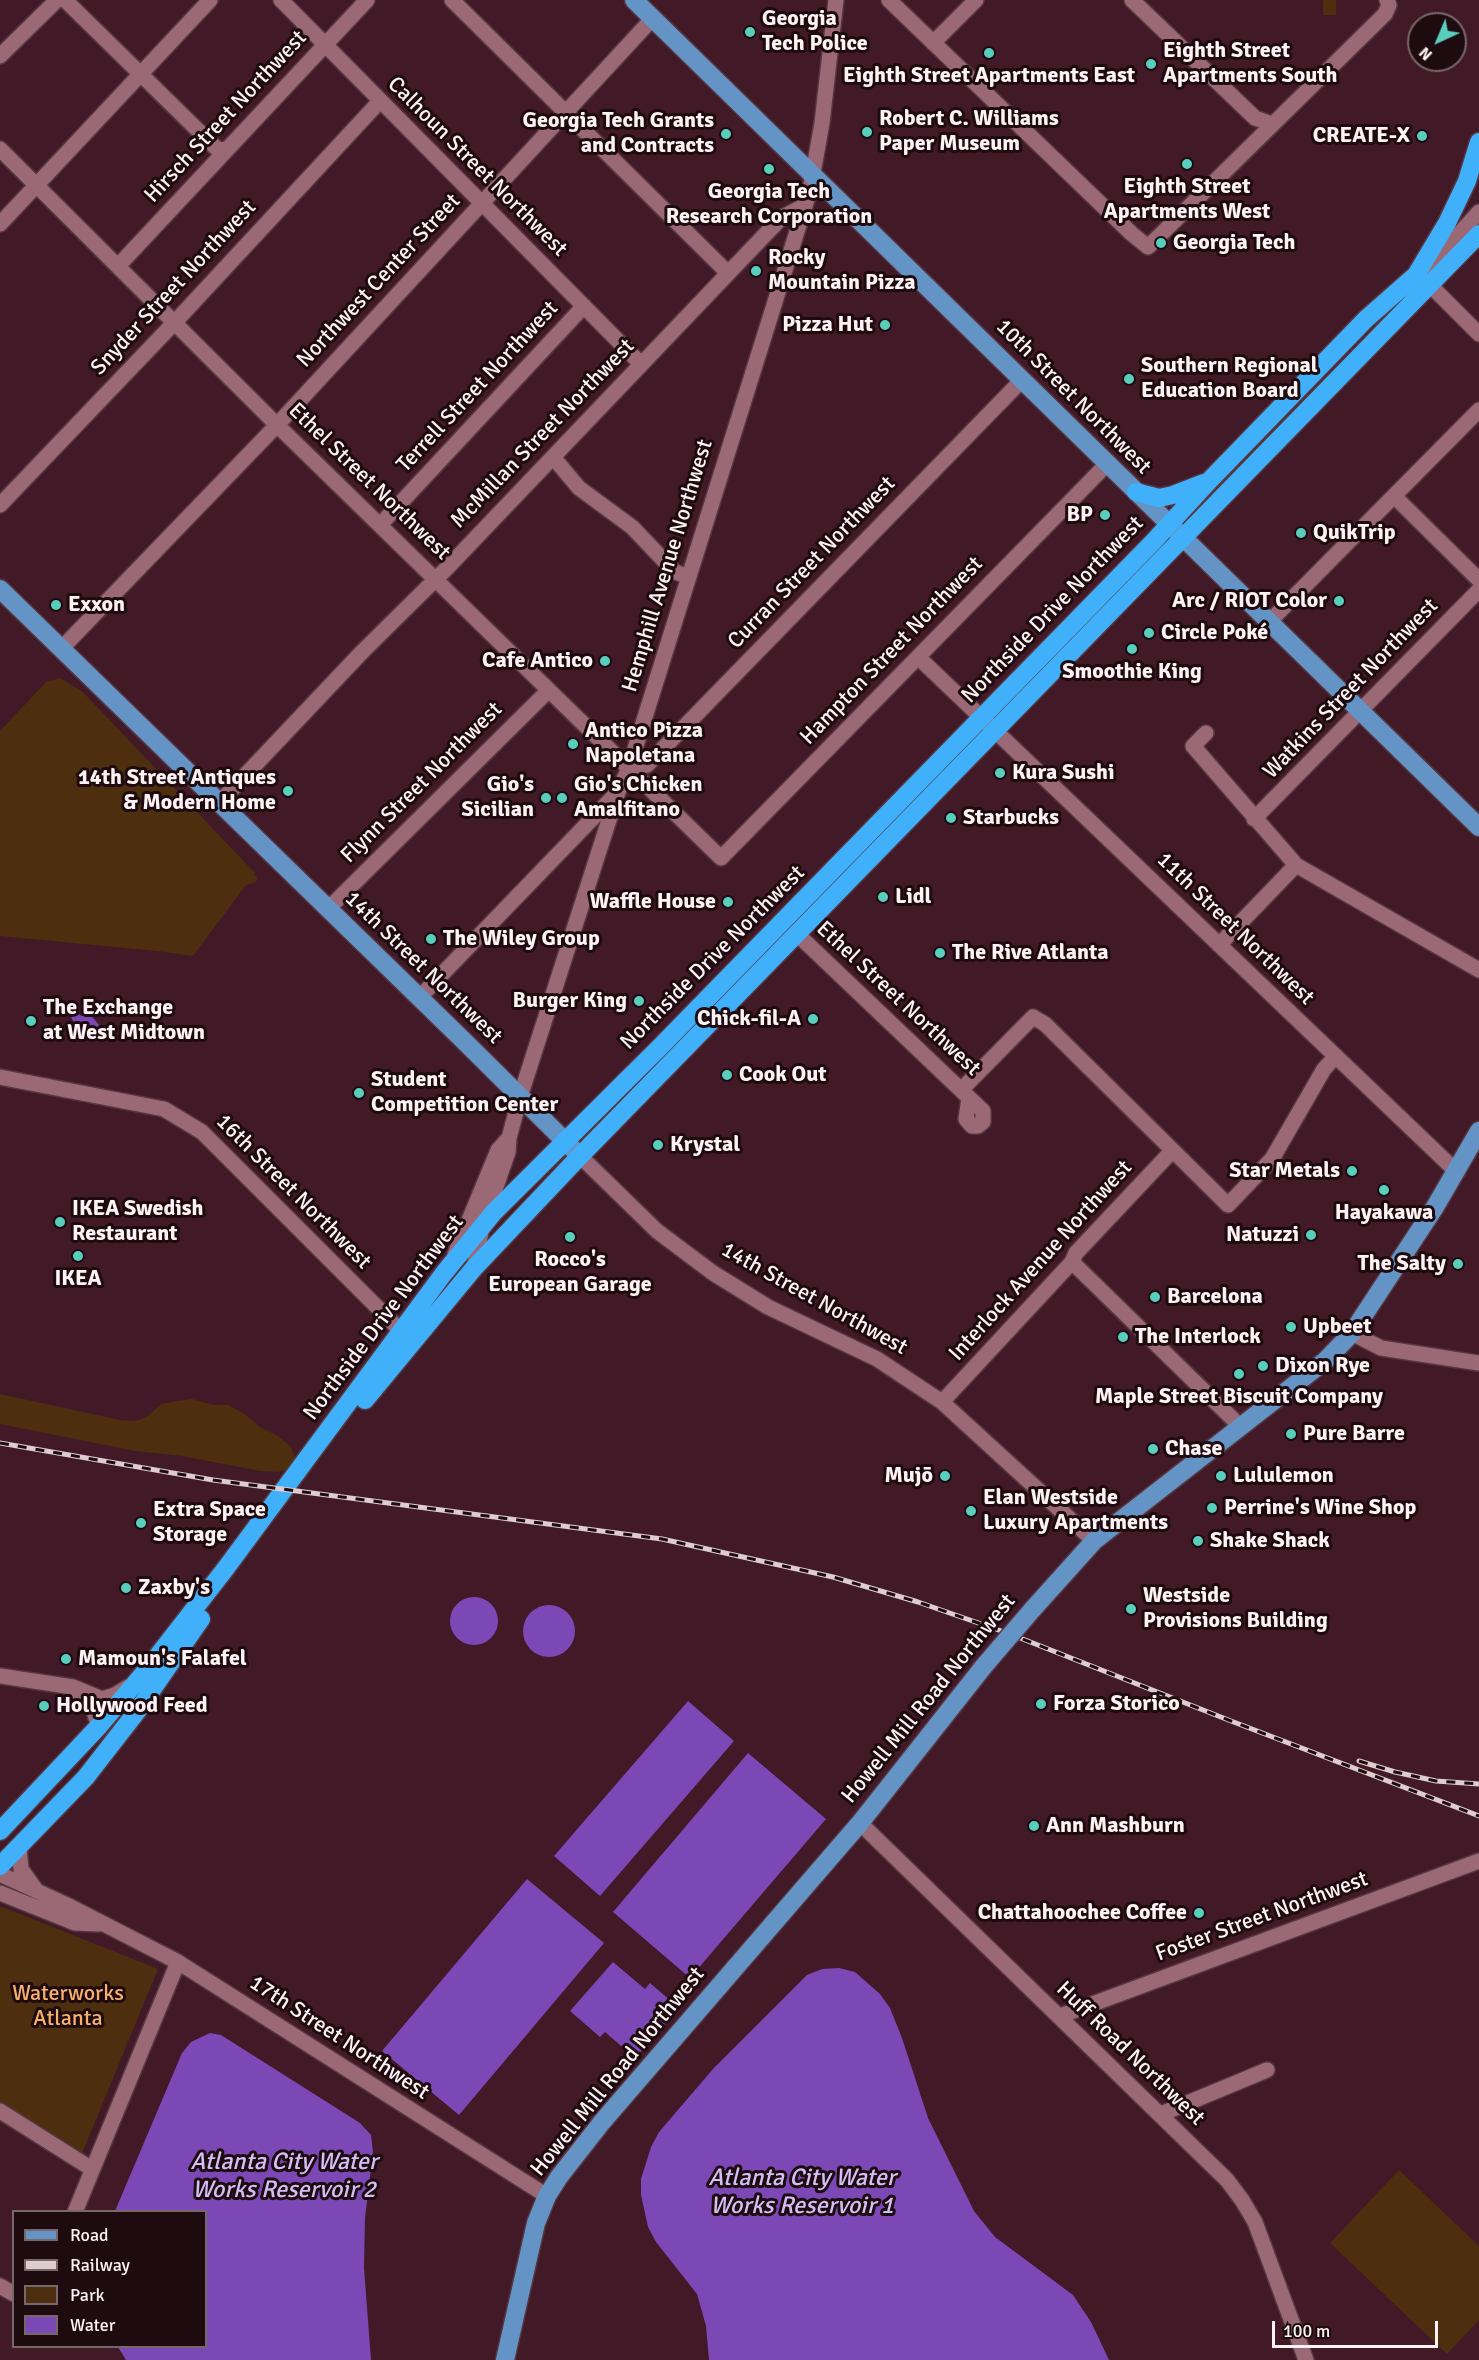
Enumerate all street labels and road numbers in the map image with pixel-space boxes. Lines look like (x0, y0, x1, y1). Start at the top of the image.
street label: Hirsch Street Northwest (139, 25, 313, 209)
street label: Calhoun Street Northwest (382, 72, 572, 262)
street label: Northwest Center Street (292, 189, 466, 373)
street label: Snyder Street Northwest (86, 195, 262, 381)
street label: Terrell Street Northwest (392, 296, 564, 478)
street label: 10th Street Northwest (990, 314, 1156, 480)
street label: McMillan Street Northwest (446, 334, 640, 534)
street label: Ethel Street Northwest (283, 398, 455, 566)
street label: Hemphill Avenue Northwest (617, 437, 719, 695)
street label: Curran Street Northwest (723, 471, 901, 655)
street label: Northside Drive Northwest (957, 511, 1149, 709)
street label: Hampton Street Northwest (795, 551, 989, 751)
street label: Watkins Street Northwest (1258, 593, 1444, 785)
street label: Flynn Street Northwest (336, 697, 508, 869)
street label: 11th Street Northwest (1151, 847, 1319, 1011)
street label: Northside Drive Northwest (615, 860, 811, 1056)
street label: 14th Street Northwest (339, 886, 507, 1050)
street label: Ethel Street Northwest (811, 916, 985, 1082)
street label: 16th Street Northwest (210, 1109, 376, 1275)
street label: Interlock Avenue Northwest (944, 1155, 1138, 1367)
street label: Northside Drive Northwest (298, 1210, 470, 1426)
street label: 14th Street Northwest (716, 1237, 912, 1361)
street label: Howell Mill Road Northwest (836, 1589, 1022, 1809)
street label: Foster Street Northwest (1152, 1866, 1372, 1968)
street label: Howell Mill Road Northwest (525, 1962, 711, 2182)
street label: 17th Street Northwest (244, 1970, 434, 2106)
street label: Huff Road Northwest (1050, 1976, 1210, 2132)

